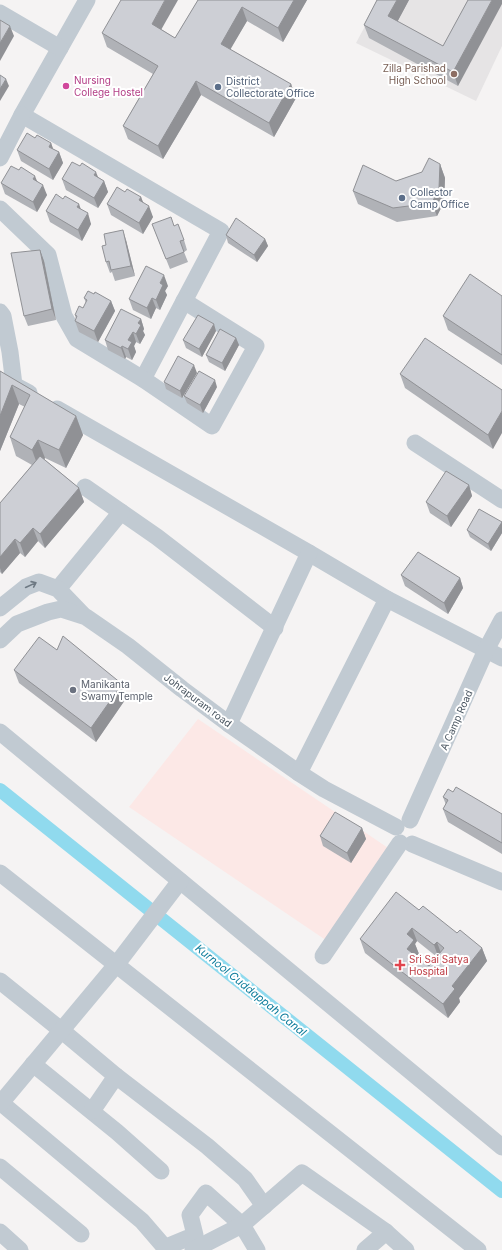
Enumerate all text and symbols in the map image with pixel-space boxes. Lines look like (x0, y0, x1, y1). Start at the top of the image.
place label: Zilla Parishad High School (383, 62, 446, 86)
marker: Zilla Parishad High School (449, 69, 459, 79)
place label: Nursing College Hostel (74, 74, 143, 98)
place label: District Collectorate Office (226, 75, 315, 99)
marker: Nursing College Hostel (61, 81, 71, 91)
marker: District Collectorate Office (213, 82, 223, 92)
place label: Collector Camp Office (410, 186, 469, 210)
marker: Collector Camp Office (397, 193, 407, 203)
one-way arrow (25, 581, 37, 588)
street label: Johrapuram road (162, 671, 234, 729)
place label: Manikanta Swamy Temple (81, 678, 153, 702)
marker: Manikanta Swamy Temple (68, 685, 78, 695)
street label: A Camp Road (437, 688, 475, 752)
water label: Kurnool Cuddappah Canal (193, 941, 310, 1039)
place label: Sri Sai Satya Hospital (409, 953, 469, 977)
marker: Sri Sai Satya Hospital (394, 959, 406, 971)

